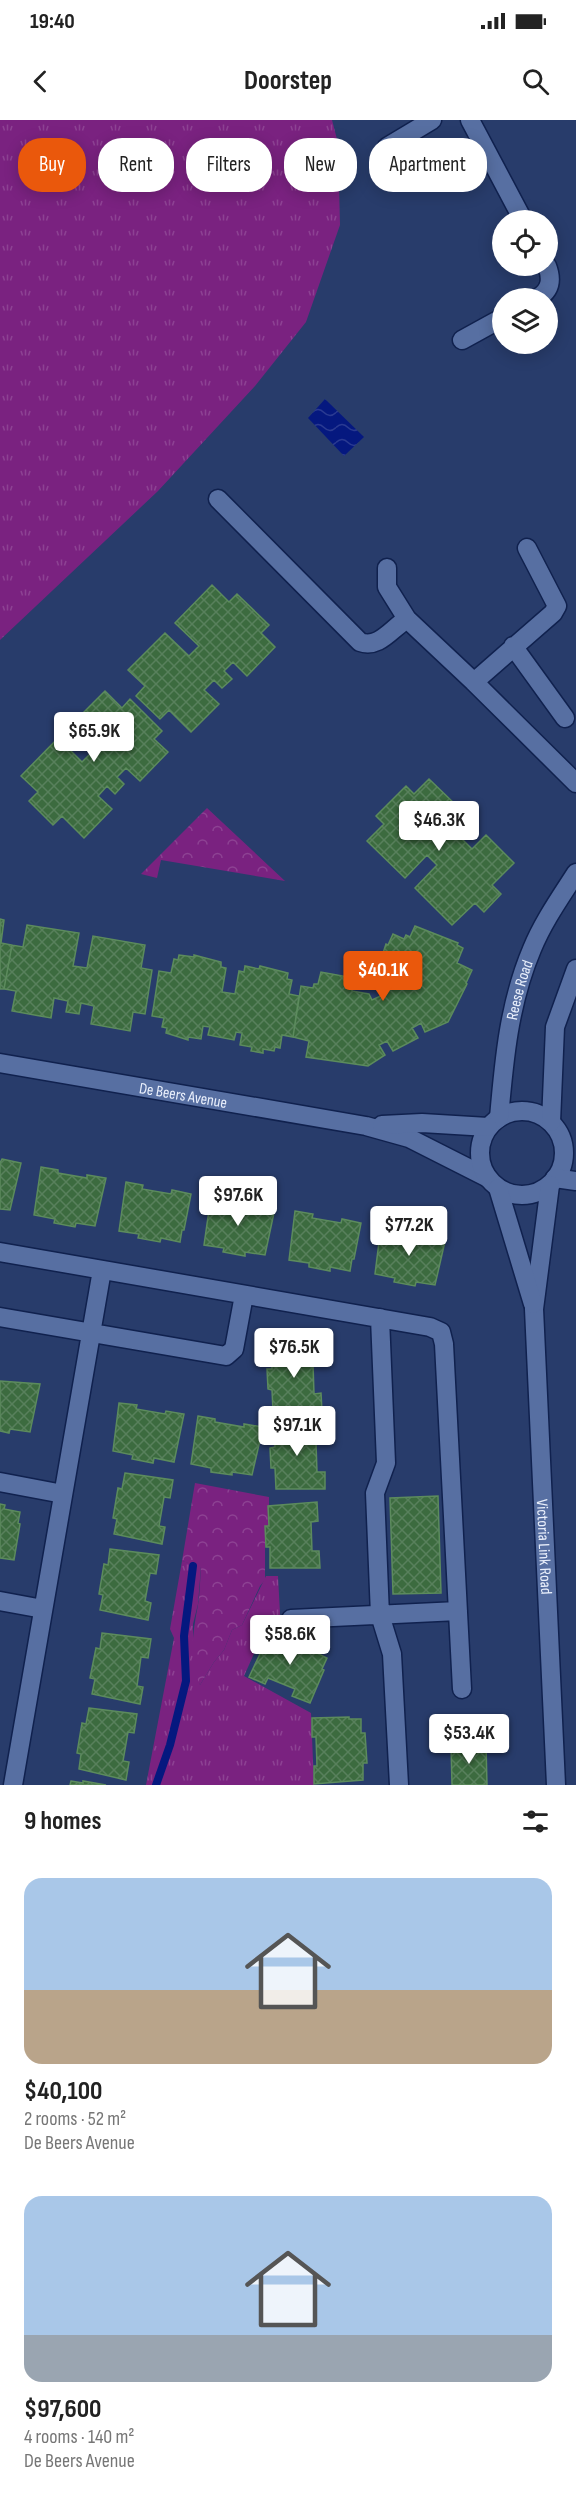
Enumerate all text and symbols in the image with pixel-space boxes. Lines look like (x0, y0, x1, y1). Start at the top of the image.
text: 19:40 (30, 8, 75, 35)
icon: back (24, 65, 57, 98)
text: Doorstep (244, 65, 332, 97)
icon: search (519, 65, 552, 98)
chip: Buy (18, 138, 86, 192)
chip: Rent (98, 138, 174, 192)
chip: Filters (186, 138, 272, 192)
chip: New (284, 138, 357, 192)
chip: Apartment (369, 138, 487, 192)
map controls (492, 210, 558, 354)
button: locate (492, 210, 558, 276)
button: layers (492, 288, 558, 354)
pin: $65.9K (45, 712, 143, 763)
text: $65.9K (68, 719, 120, 743)
pin: $46.3K (390, 801, 488, 852)
text: $46.3K (413, 808, 465, 832)
pin: $40.1K (334, 951, 432, 1002)
text: $40.1K (357, 958, 409, 982)
street label: Reese Road (503, 958, 538, 1022)
street label: De Beers Avenue (138, 1079, 228, 1113)
pin: $97.6K (189, 1176, 287, 1227)
text: $97.6K (213, 1183, 263, 1207)
pin: $77.2K (360, 1206, 458, 1257)
text: $77.2K (384, 1213, 434, 1237)
pin: $76.5K (245, 1328, 343, 1379)
text: $76.5K (268, 1335, 320, 1359)
pin: $97.1K (248, 1406, 346, 1457)
text: $97.1K (272, 1413, 322, 1437)
street label: Victoria Link Road (532, 1499, 555, 1595)
pin: $58.6K (241, 1615, 339, 1666)
text: $58.6K (264, 1622, 316, 1646)
pin: $53.4K (420, 1714, 518, 1765)
text: $53.4K (443, 1721, 495, 1745)
icon: filters (519, 1805, 552, 1838)
text: 9 homes (24, 1806, 102, 1837)
icon: home (234, 1917, 342, 2025)
text: $40,100 (24, 2076, 102, 2107)
text: 2 rooms · 52 m² (24, 2107, 126, 2131)
text: De Beers Avenue (24, 2131, 135, 2155)
icon: home (234, 2235, 342, 2343)
text: $97,600 (24, 2394, 101, 2425)
text: 4 rooms · 140 m² (24, 2425, 134, 2449)
text: De Beers Avenue (24, 2449, 135, 2473)

